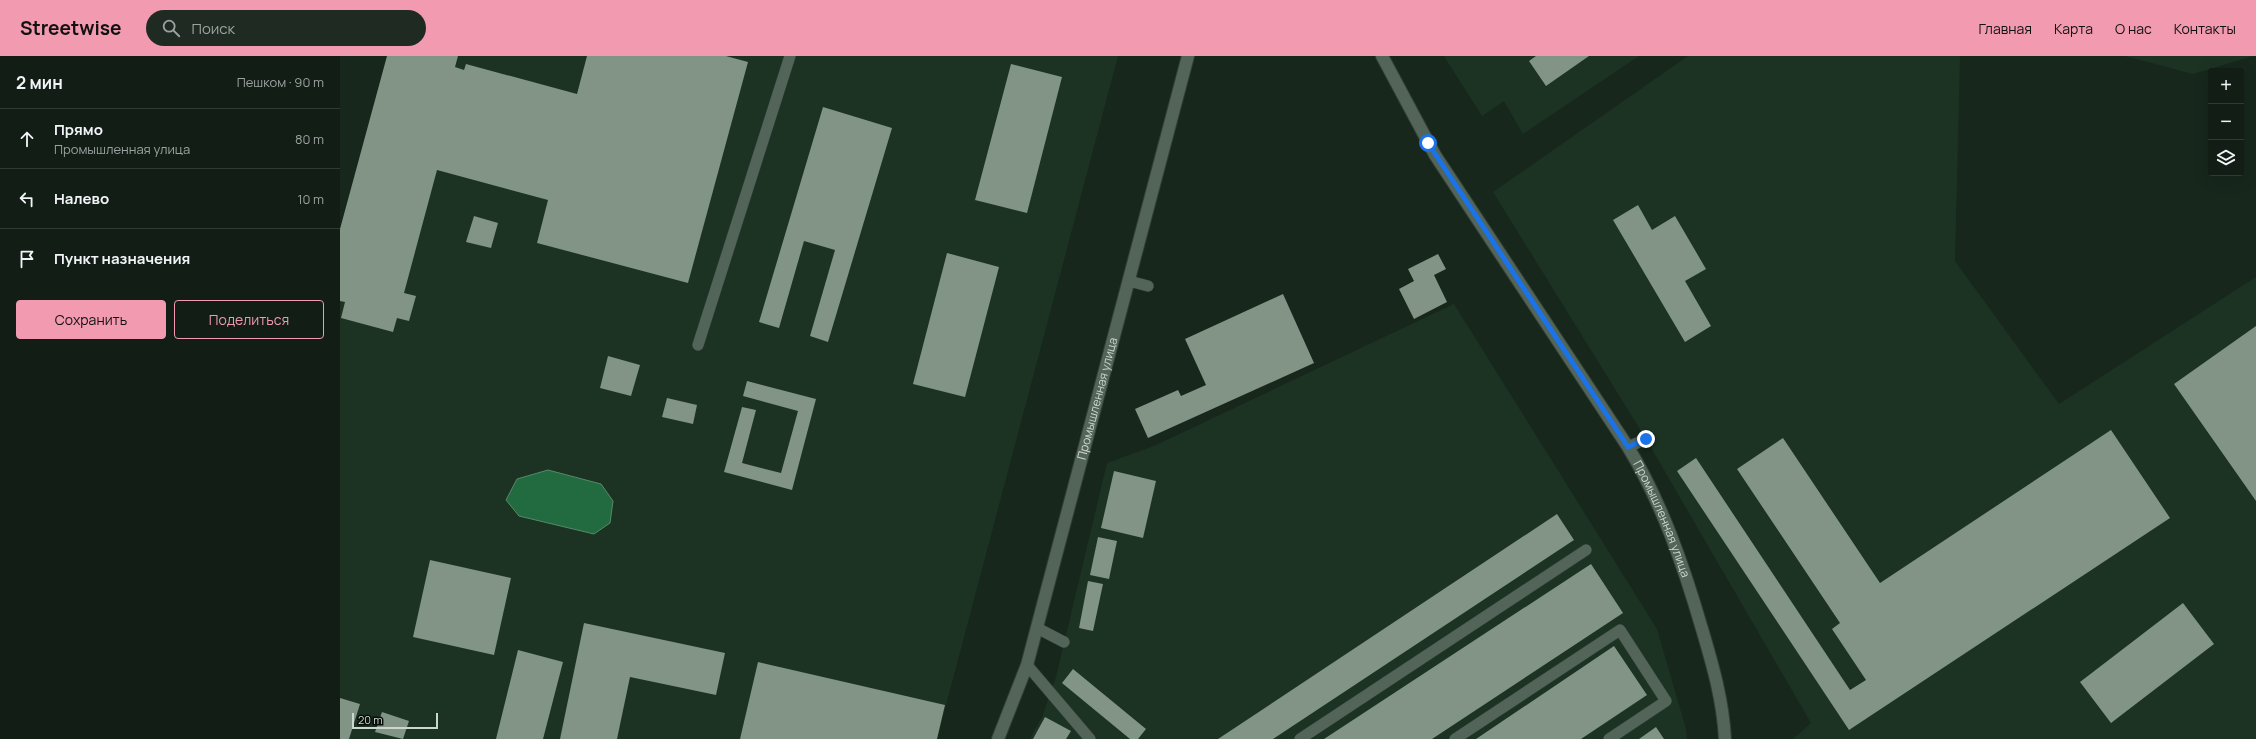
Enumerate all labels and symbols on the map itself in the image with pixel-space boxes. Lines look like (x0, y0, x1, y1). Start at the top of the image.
route start (1419, 134, 1437, 152)
street label: Промышленная улица (1073, 336, 1121, 461)
route end (1637, 430, 1655, 448)
street label: Промышленная улица (1629, 457, 1694, 580)
scale bar (352, 711, 438, 730)

